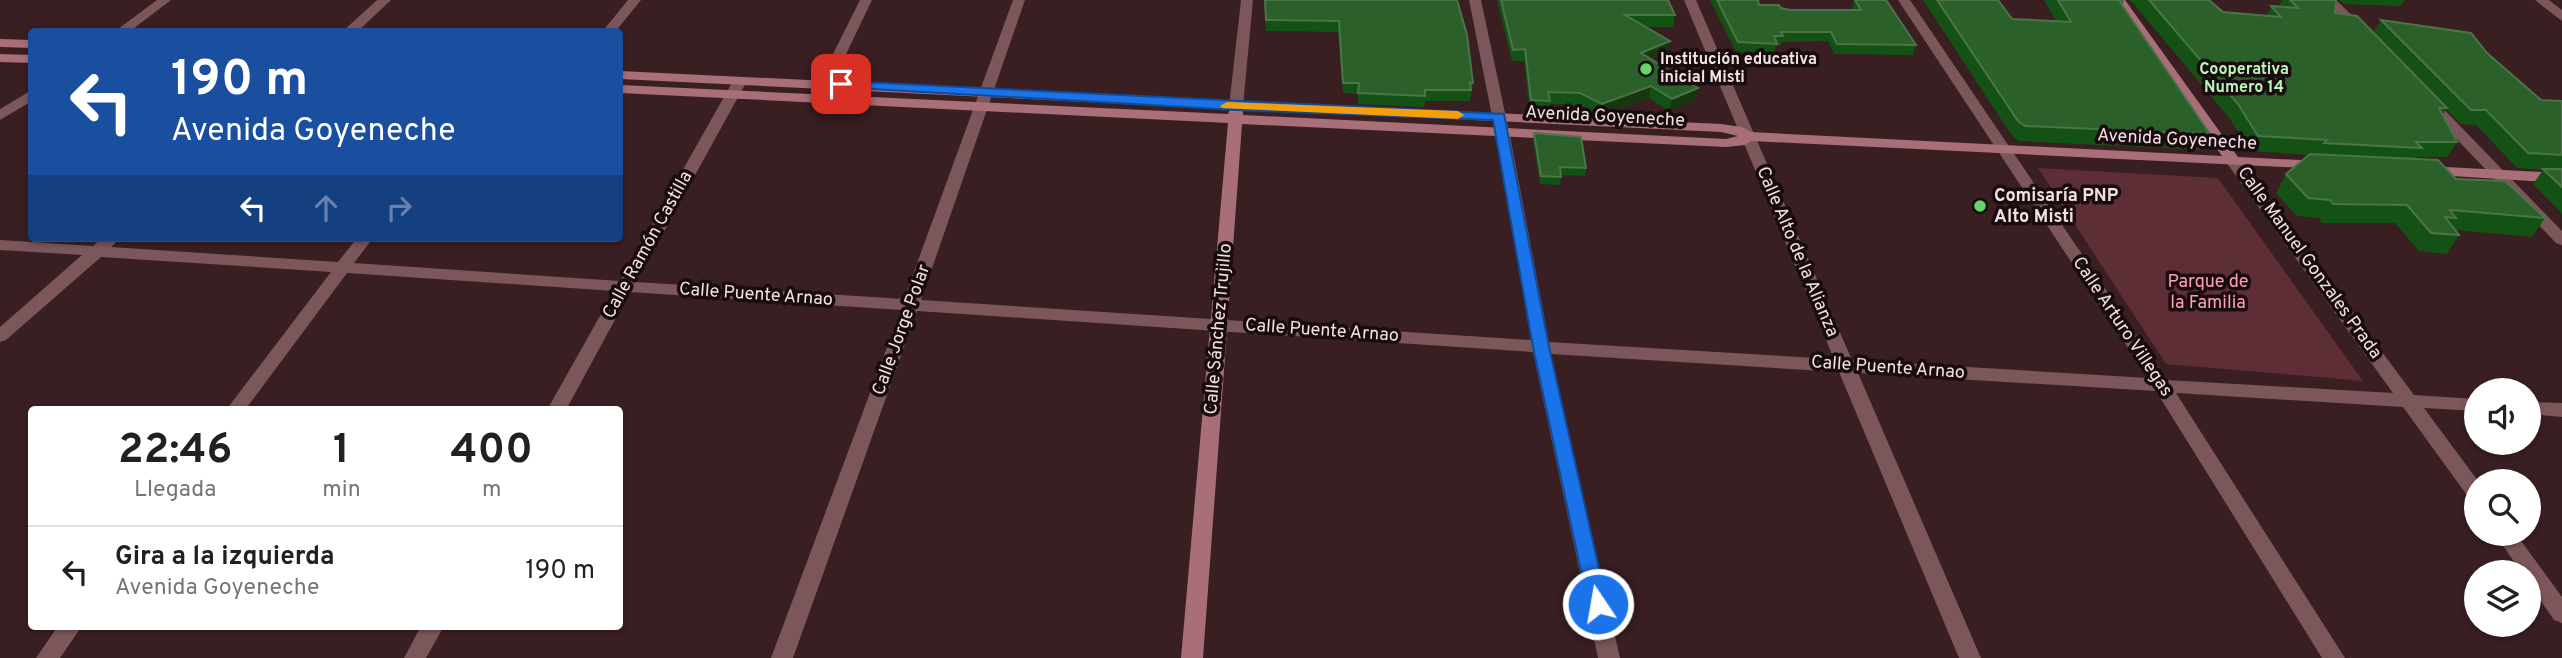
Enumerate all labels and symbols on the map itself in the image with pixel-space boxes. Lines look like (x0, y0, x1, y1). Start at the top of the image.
place label: Institución educativa inicial Misti (1660, 50, 1817, 88)
pin (811, 54, 871, 114)
district label: Cooperativa Numero 14 (2199, 60, 2289, 98)
marker: Institución educativa inicial Misti (1638, 61, 1654, 77)
street label: Avenida Goyeneche (1525, 101, 1685, 133)
street label: Avenida Goyeneche (2097, 124, 2257, 156)
street label: Calle Manuel Gonzales Prada (2231, 162, 2387, 364)
street label: Calle Alto de la Alianza (1751, 163, 1843, 341)
street label: Calle Ramón Castilla (598, 167, 698, 323)
place label: Comisaría PNP Alto Misti (1994, 185, 2119, 229)
marker: Comisaría PNP Alto Misti (1972, 198, 1988, 214)
street label: Calle Sánchez Trujillo (1200, 242, 1238, 416)
street label: Calle Arturo Villegas (2067, 253, 2177, 401)
street label: Calle Jorge Polar (868, 261, 936, 399)
park label: Parque de la Familia (2167, 271, 2249, 315)
street label: Calle Puente Arnao (678, 278, 834, 312)
street label: Calle Puente Arnao (1244, 314, 1400, 348)
street label: Calle Puente Arnao (1810, 351, 1966, 385)
position arrow (1561, 567, 1635, 641)

